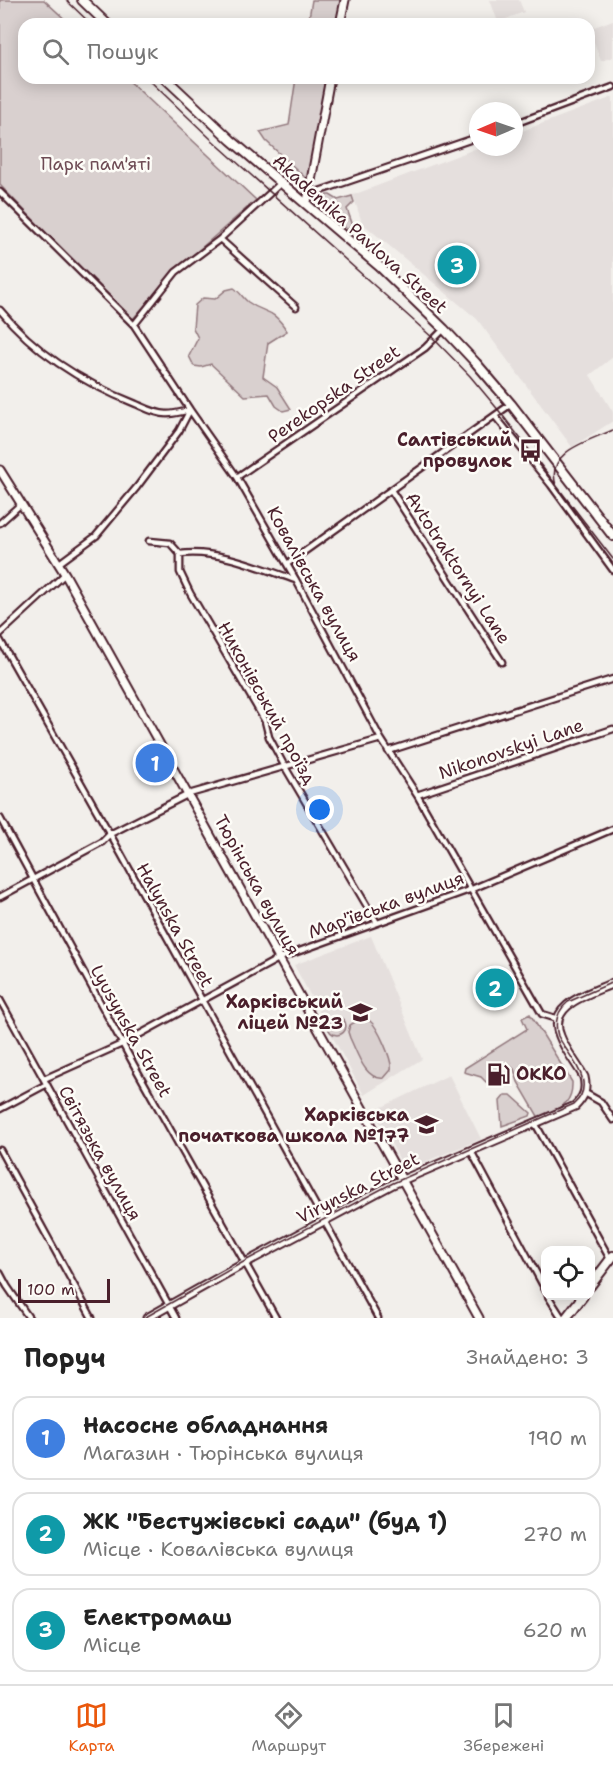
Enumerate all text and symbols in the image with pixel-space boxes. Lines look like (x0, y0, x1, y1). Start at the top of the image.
search box (18, 18, 595, 84)
icon: search (39, 35, 72, 68)
text: Пошук (87, 37, 158, 66)
north arrow (469, 102, 523, 156)
street label: Akademika Pavlova Street (267, 149, 453, 319)
park label: Парк пам'яті (41, 152, 151, 176)
pin: 3 (438, 242, 476, 288)
street label: Perekopska Street (263, 339, 405, 449)
place label: Салтівський провулок (397, 428, 513, 473)
bus stop icon: Салтівський провулок (517, 437, 543, 463)
street label: Avtotraktornyi Lane (400, 487, 516, 649)
street label: Ковалівська вулиця (261, 502, 367, 666)
street label: Никонівський проїзд (212, 617, 322, 789)
street label: Nikonovskyi Lane (435, 713, 587, 785)
pin: 1 (136, 740, 174, 786)
your location (305, 795, 334, 824)
street label: Тюрінська вулиця (208, 810, 306, 960)
street label: Halynska Street (131, 858, 219, 992)
street label: Мар'ївська вулиця (305, 866, 467, 944)
street label: Lyusynska Street (85, 960, 177, 1102)
pin: 2 (476, 966, 514, 1010)
place label: Харківський ліцей №23 (226, 990, 344, 1035)
school or university icon: Харківський ліцей №23 (348, 999, 374, 1025)
fuel station icon: OKKO (485, 1061, 511, 1087)
place label: OKKO (516, 1062, 567, 1086)
street label: Світязька вулиця (53, 1081, 147, 1225)
place label: Харківська початкова школа №177 (178, 1103, 410, 1148)
school or university icon: Харківська початкова школа №177 (414, 1112, 440, 1138)
street label: Virynska Street (293, 1147, 424, 1229)
map controls (541, 1246, 595, 1300)
button: locate (541, 1246, 595, 1300)
scale bar (18, 1276, 110, 1304)
text: 100 m (27, 1279, 75, 1300)
text: Поруч (24, 1340, 106, 1375)
text: Знайдено: 3 (466, 1344, 589, 1370)
text: Насосне обладнання (83, 1411, 328, 1440)
text: 1 (41, 1425, 50, 1451)
text: 190 m (528, 1425, 587, 1451)
text: Магазин · Тюрінська вулиця (83, 1440, 364, 1466)
text: ЖК "Бестужівські сади" (буд 1) (83, 1507, 447, 1536)
text: 2 (39, 1521, 53, 1547)
text: 270 m (523, 1521, 587, 1547)
text: Місце · Ковалівська вулиця (83, 1536, 354, 1562)
text: Електромаш (83, 1603, 232, 1632)
text: 3 (39, 1617, 53, 1643)
text: 620 m (523, 1617, 587, 1643)
text: Місце (83, 1632, 141, 1658)
tab: Карта (69, 1699, 114, 1756)
tab: Маршрут (252, 1699, 326, 1756)
tab: Збережені (463, 1699, 544, 1756)

